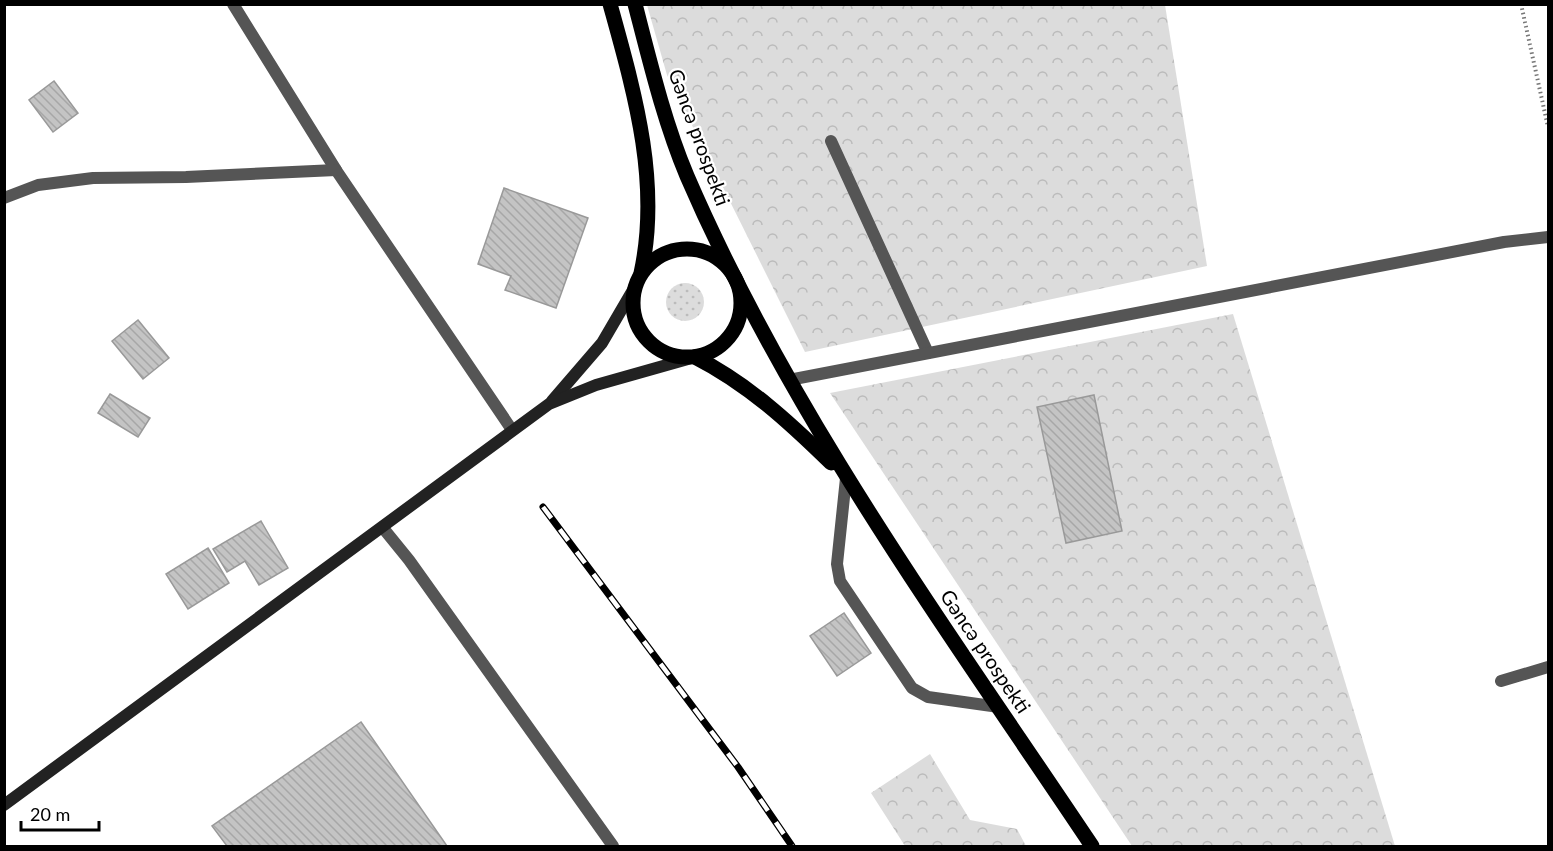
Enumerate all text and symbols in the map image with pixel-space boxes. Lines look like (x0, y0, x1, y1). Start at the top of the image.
street label: Gəncə prospekti (664, 65, 736, 209)
street label: Gəncə prospekti (936, 585, 1036, 717)
scale bar (21, 794, 99, 832)
text: 20 m (30, 803, 70, 825)

